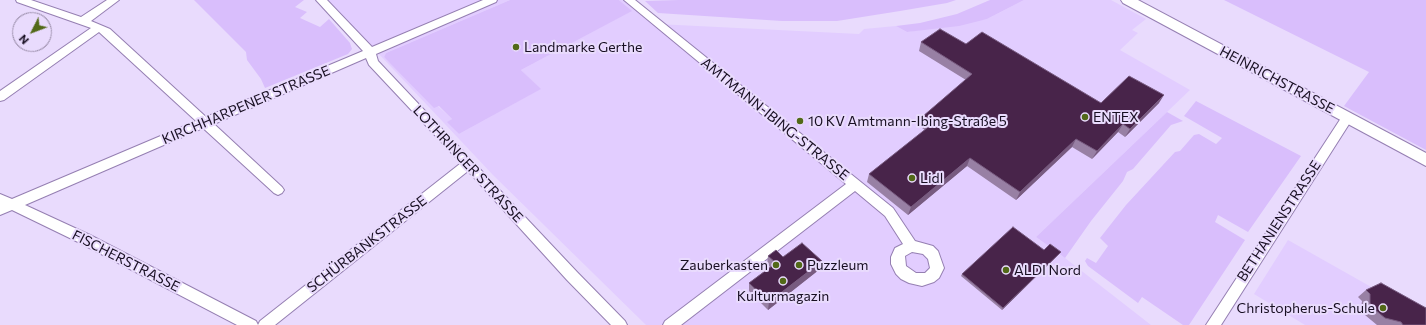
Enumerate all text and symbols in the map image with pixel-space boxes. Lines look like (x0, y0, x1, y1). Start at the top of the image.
north arrow (12, 12, 52, 52)
text: N (16, 32, 31, 47)
place label: Landmarke Gerthe (524, 39, 642, 55)
marker: Landmarke Gerthe (511, 42, 521, 52)
street label: HEINRICHSTRASSE (1217, 43, 1337, 117)
street label: AMTMANN-IBING-STRASSE (698, 54, 852, 184)
street label: KIRCHHARPENER STRASSE (159, 62, 333, 148)
street label: LOTHRINGER STRASSE (410, 102, 526, 226)
place label: ENTEX (1093, 109, 1139, 125)
marker: ENTEX (1080, 112, 1090, 122)
place label: 10 KV Amtmann-Ibing-Straße 5 (808, 113, 1007, 129)
marker: 10 KV Amtmann-Ibing-Straße 5 (795, 116, 805, 126)
street label: BETHANIENSTRASSE (1234, 157, 1324, 285)
place label: Lidl (920, 170, 943, 186)
marker: Lidl (907, 173, 917, 183)
street label: SCHÜRBANKSTRASSE (304, 192, 430, 296)
street label: FISCHERSTRASSE (69, 227, 183, 295)
place label: Zauberkasten (680, 257, 768, 273)
place label: Puzzleum (807, 257, 868, 273)
marker: Zauberkasten (771, 260, 781, 270)
marker: Puzzleum (794, 260, 804, 270)
place label: ALDI Nord (1014, 262, 1081, 278)
marker: ALDI Nord (1001, 265, 1011, 275)
marker: Kulturmagazin (778, 276, 788, 286)
place label: Kulturmagazin (737, 288, 829, 304)
place label: Christopherus-Schule (1237, 300, 1375, 316)
marker: Christopherus-Schule (1378, 303, 1388, 313)

